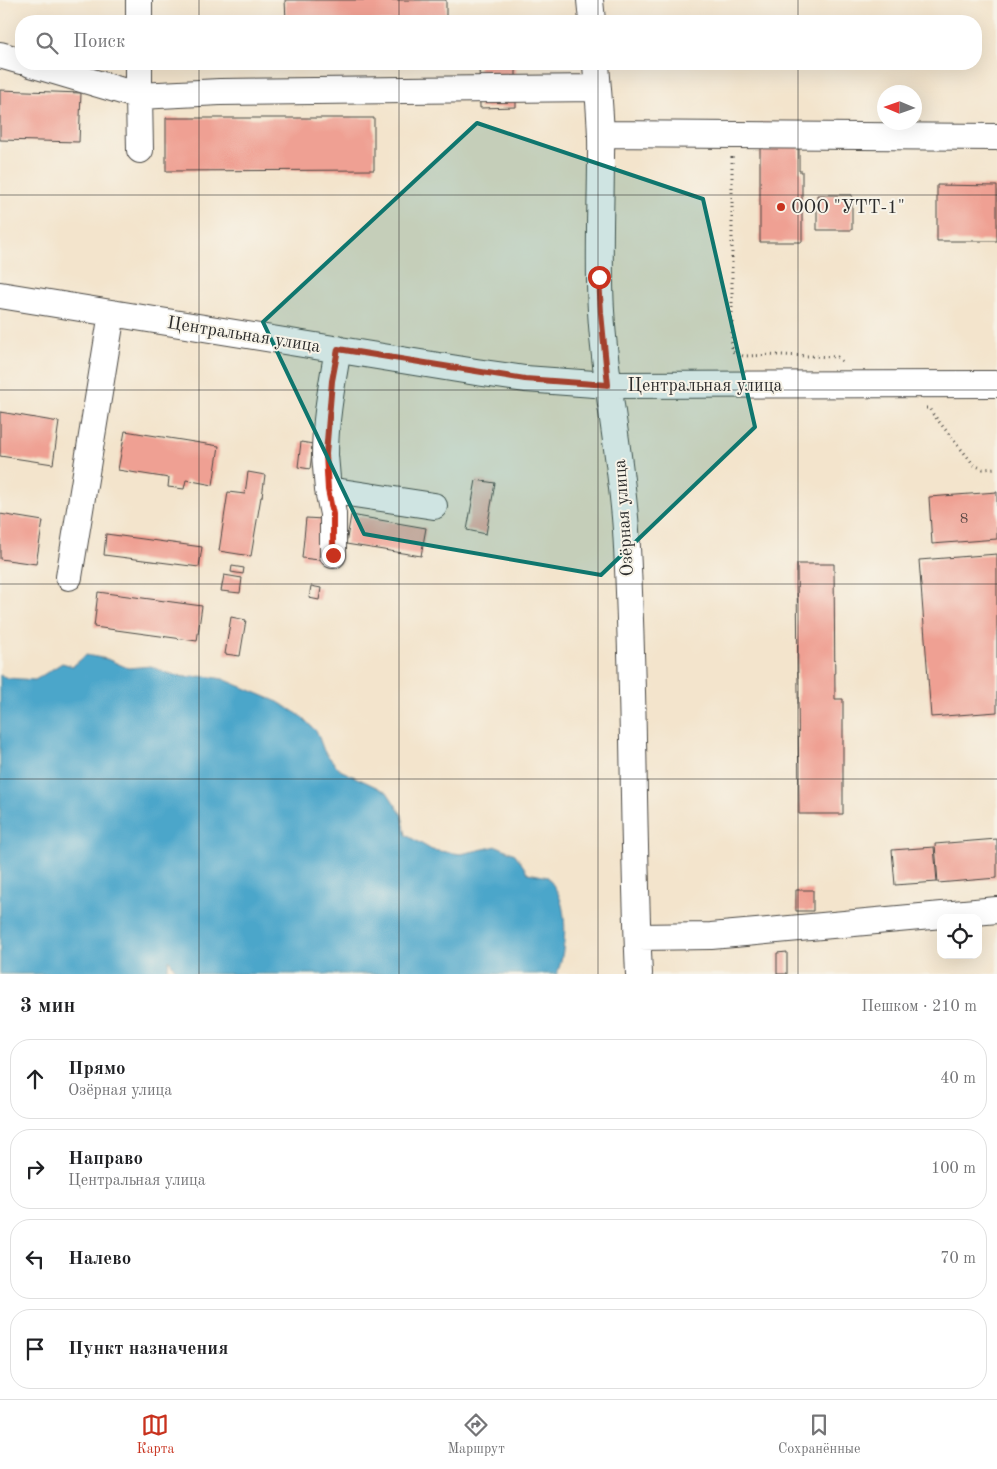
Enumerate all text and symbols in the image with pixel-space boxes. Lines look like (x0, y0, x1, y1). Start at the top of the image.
search box (15, 15, 982, 70)
icon: search (33, 29, 61, 57)
text: Поиск (73, 33, 125, 52)
north arrow (877, 85, 922, 130)
place label: ООО "УТТ-1" (791, 199, 905, 217)
marker: ООО "УТТ-1" (775, 201, 787, 213)
route start (588, 266, 611, 289)
street label: Центральная улица (166, 314, 322, 356)
street label: Центральная улица (628, 377, 783, 395)
street label: Озёрная улица (611, 459, 637, 577)
house number: 8 (960, 512, 968, 527)
route end (322, 544, 345, 567)
map controls (937, 914, 982, 959)
button: locate (937, 914, 982, 959)
text: 3 мин (20, 996, 75, 1017)
text: Пешком · 210 m (861, 999, 977, 1015)
text: Прямо (68, 1060, 126, 1079)
icon: ahead (21, 1065, 49, 1093)
text: 40 m (940, 1071, 976, 1087)
text: Озёрная улица (68, 1083, 172, 1099)
text: Направо (68, 1150, 143, 1169)
icon: right (21, 1155, 49, 1183)
text: 100 m (931, 1161, 976, 1177)
text: Центральная улица (68, 1173, 206, 1189)
icon: left (21, 1245, 49, 1273)
text: Налево (68, 1250, 131, 1269)
text: 70 m (940, 1251, 976, 1267)
icon: arrive (21, 1335, 49, 1363)
text: Пункт назначения (68, 1340, 228, 1359)
tab: Карта (137, 1411, 174, 1458)
tab: Маршрут (447, 1411, 505, 1458)
tab: Сохранённые (778, 1411, 860, 1458)

